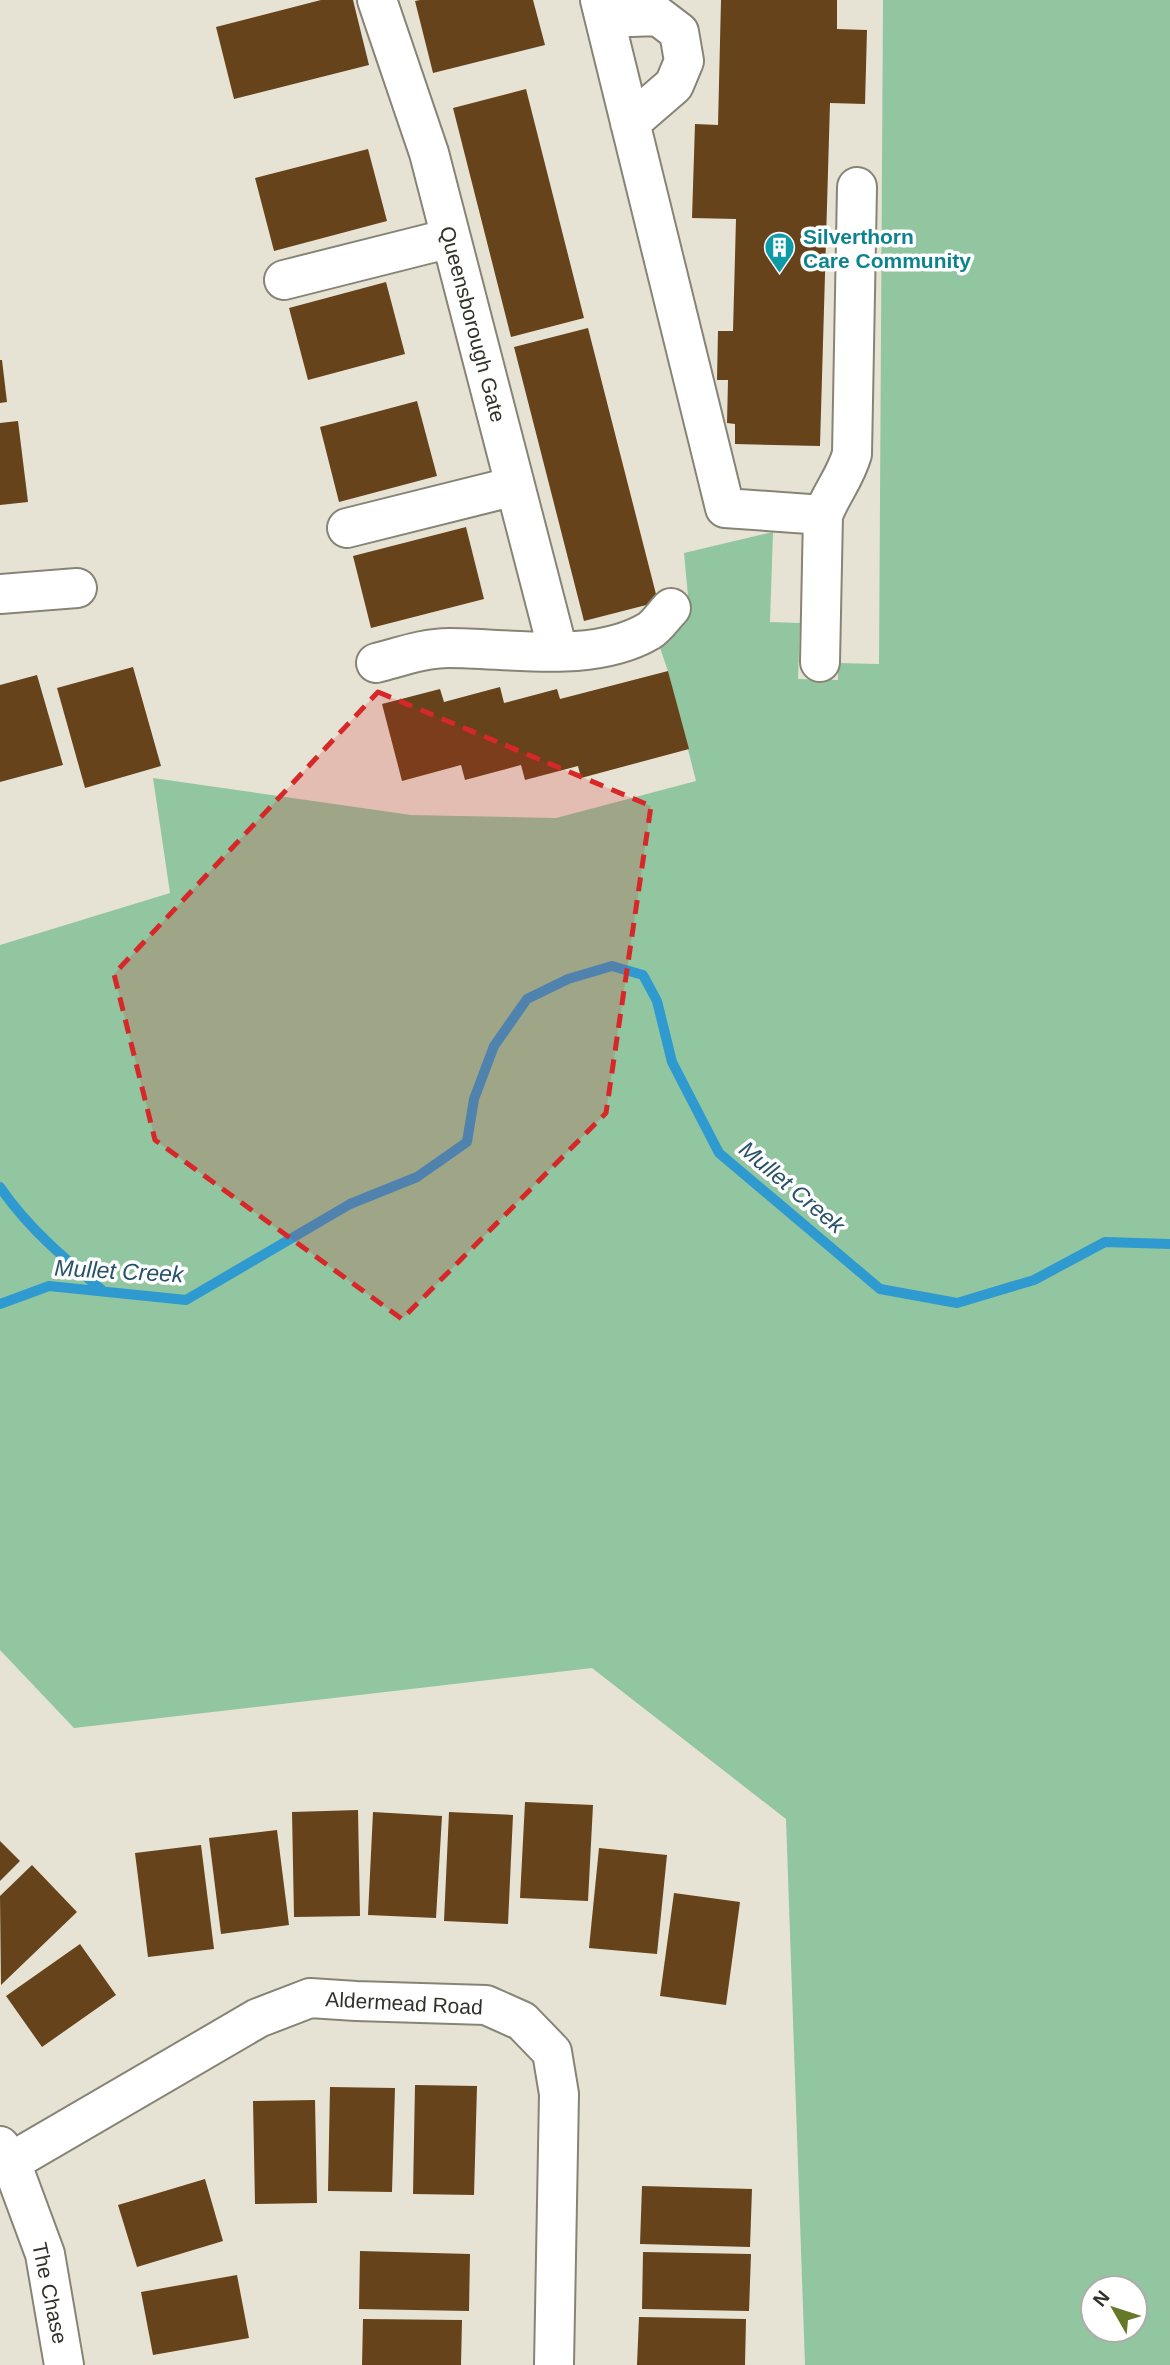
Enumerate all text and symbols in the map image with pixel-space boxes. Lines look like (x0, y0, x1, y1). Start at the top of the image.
street label: Queensborough Gate (436, 223, 510, 425)
place label: Silverthorn Care Community (803, 225, 971, 272)
building icon: Silverthorn Care Community (763, 231, 797, 275)
water label: Mullet Creek (734, 1136, 851, 1239)
water label: Mullet Creek (54, 1255, 186, 1287)
street label: Aldermead Road (325, 1987, 483, 2019)
street label: The Chase (28, 2240, 72, 2346)
north arrow (1079, 2274, 1149, 2344)
text: N (1089, 2287, 1114, 2311)

